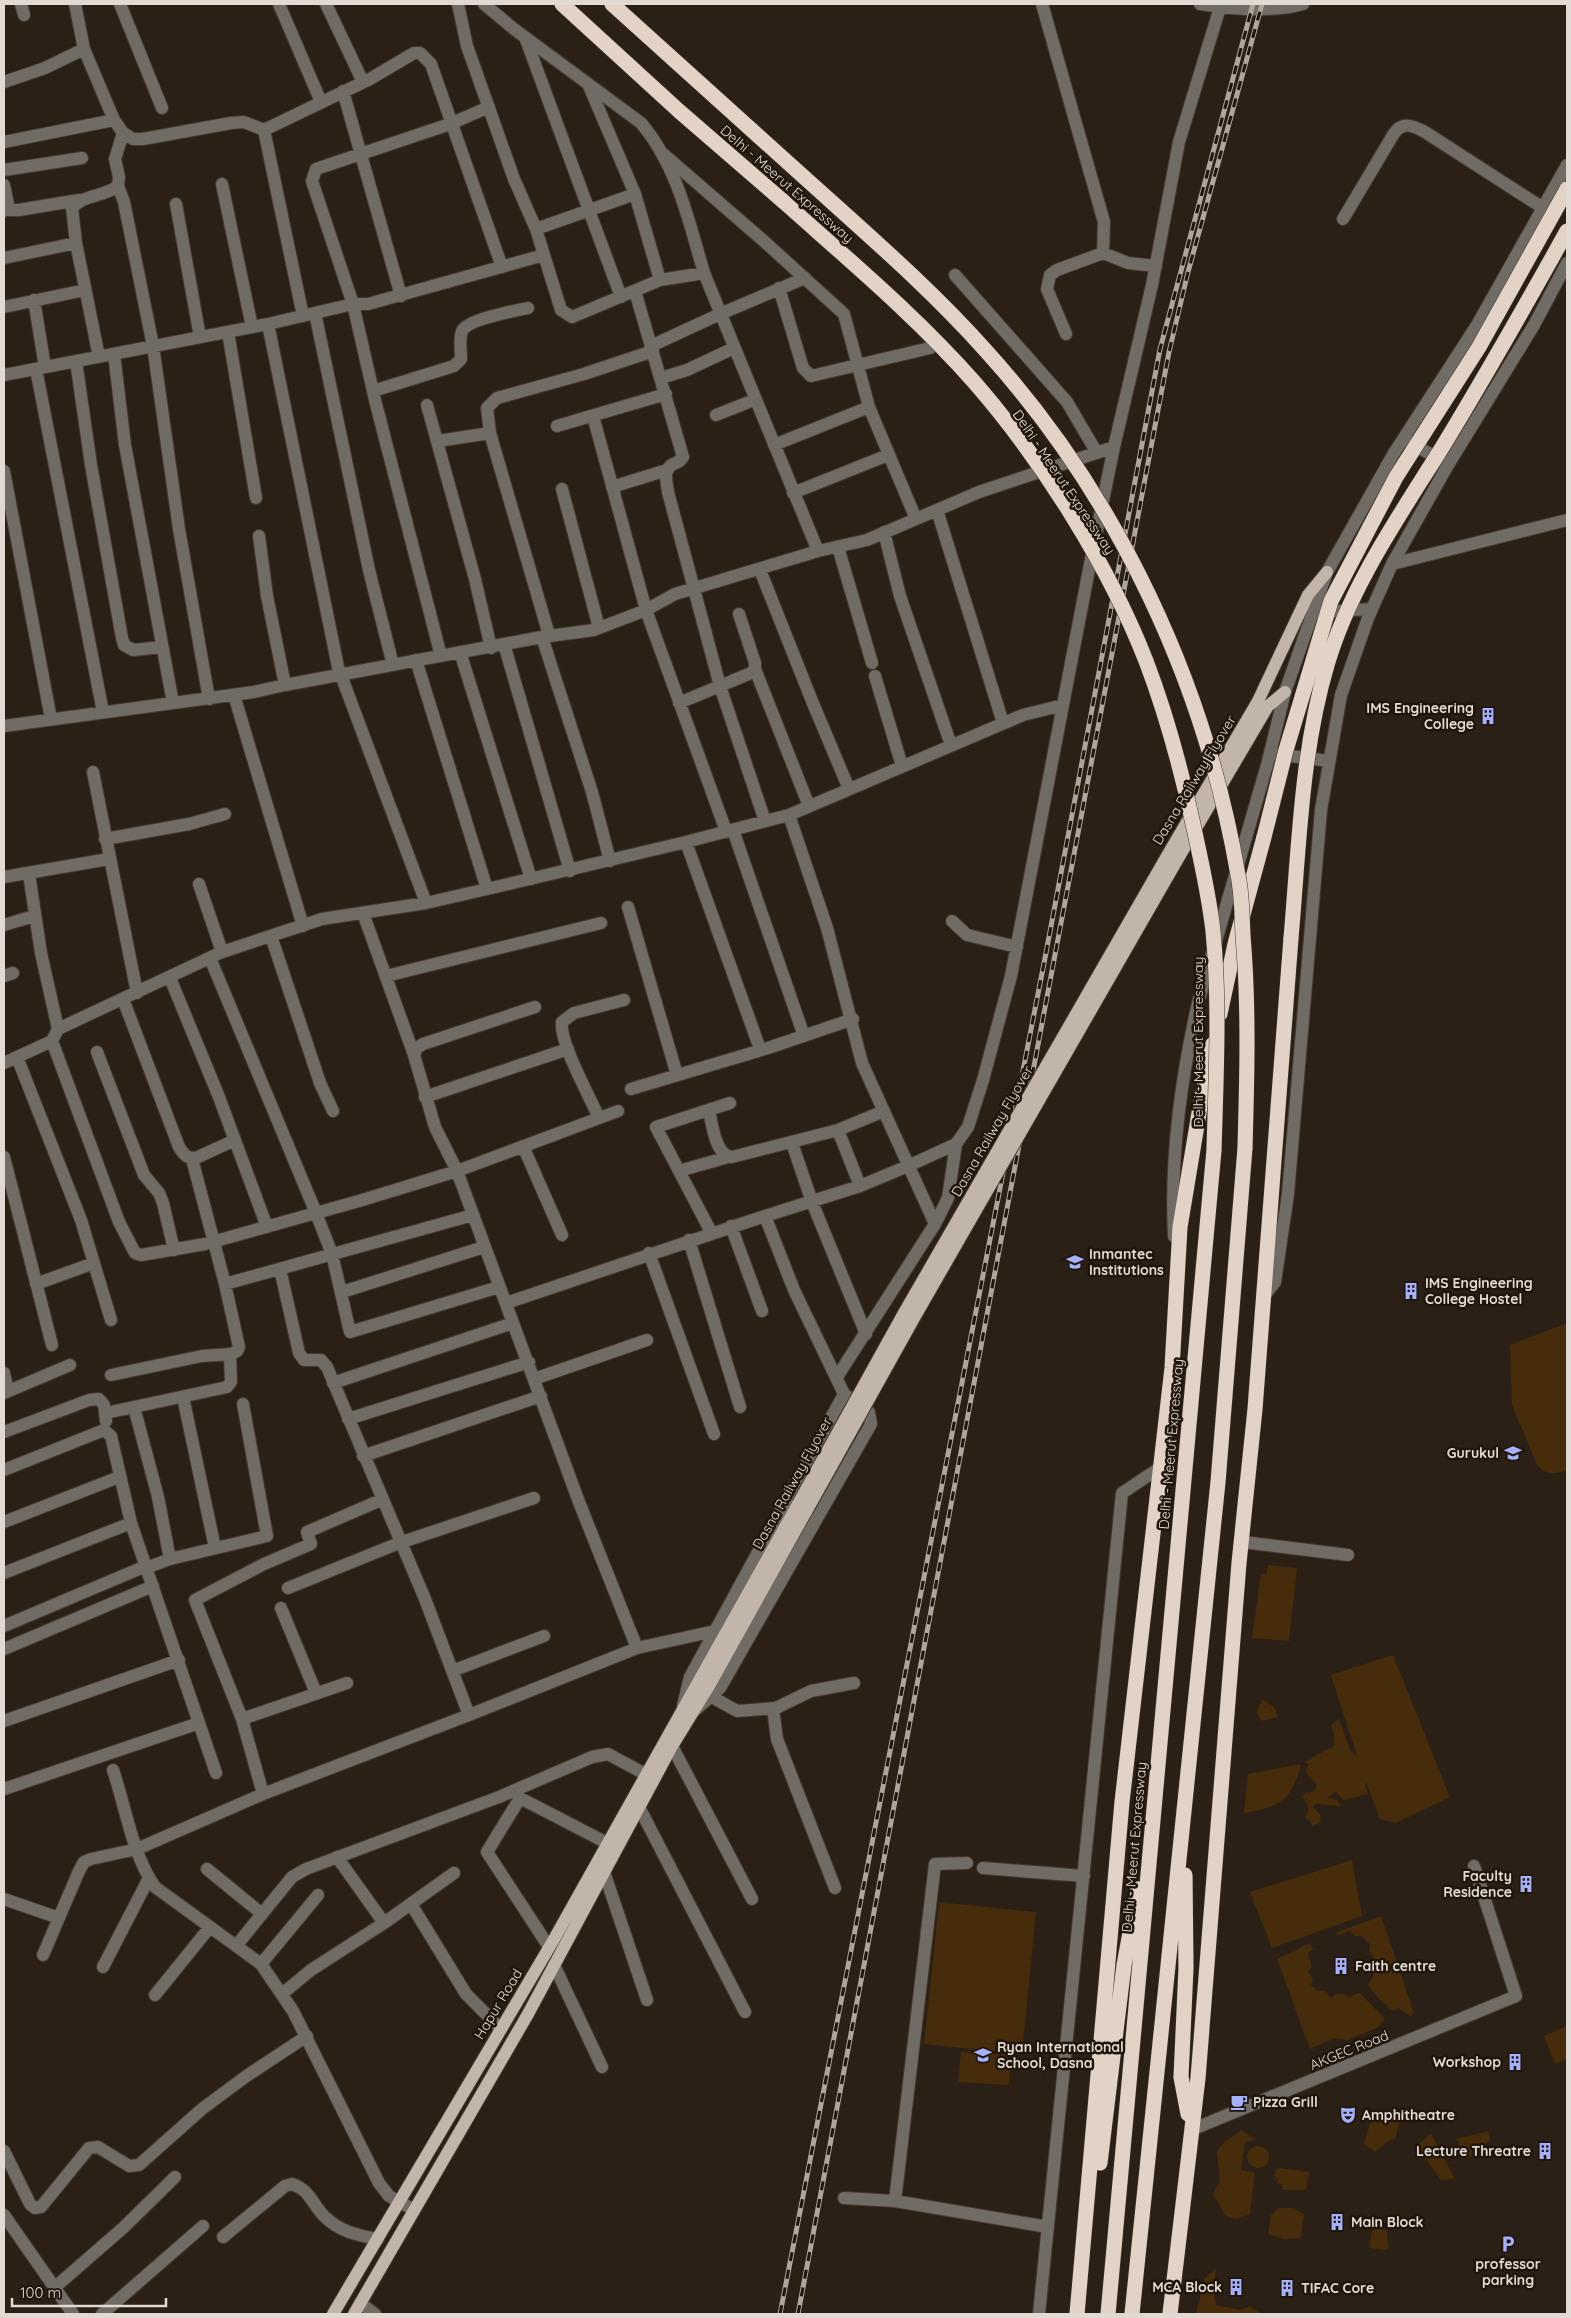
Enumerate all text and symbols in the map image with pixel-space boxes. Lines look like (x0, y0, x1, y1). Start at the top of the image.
street label: Delhi - Meerut Expressway (717, 121, 857, 247)
street label: Delhi - Meerut Expressway (1009, 406, 1119, 558)
place label: IMS Engineering College (1366, 699, 1474, 733)
building icon: IMS Engineering College (1478, 706, 1498, 726)
street label: Dasna Railway Flyover (1148, 711, 1240, 848)
street label: Delhi - Meerut Expressway (1189, 956, 1207, 1128)
street label: Dasna Railway Flyover (947, 1062, 1037, 1200)
place label: Inmantec Institutions (1089, 1245, 1164, 1279)
school or university icon: Inmantec Institutions (1065, 1252, 1085, 1272)
place label: IMS Engineering College Hostel (1425, 1274, 1533, 1308)
building icon: IMS Engineering College Hostel (1401, 1281, 1421, 1301)
street label: Delhi - Meerut Expressway (1155, 1358, 1187, 1530)
street label: Dasna Railway Flyover (748, 1413, 836, 1552)
school or university icon: Gurukul (1503, 1443, 1523, 1463)
place label: Gurukul (1447, 1444, 1499, 1462)
street label: Delhi - Meerut Expressway (1118, 1761, 1150, 1933)
place label: Faculty Residence (1443, 1867, 1512, 1901)
building icon: Faculty Residence (1516, 1874, 1536, 1894)
building icon: Faith centre (1331, 1956, 1351, 1976)
place label: Faith centre (1355, 1957, 1436, 1975)
street label: Hapur Road (470, 1966, 526, 2042)
street label: AKGEC Road (1307, 2026, 1391, 2074)
place label: Ryan International School, Dasna (997, 2038, 1124, 2072)
school or university icon: Ryan International School, Dasna (973, 2045, 993, 2065)
building icon: Workshop (1505, 2052, 1525, 2072)
place label: Workshop (1433, 2053, 1501, 2071)
cafe icon: Pizza Grill (1229, 2092, 1249, 2112)
place label: Pizza Grill (1253, 2093, 1318, 2111)
theatre icon: Amphitheatre (1338, 2105, 1358, 2125)
place label: Amphitheatre (1362, 2106, 1455, 2124)
building icon: Lecture Threatre (1535, 2141, 1555, 2161)
place label: Lecture Threatre (1416, 2142, 1531, 2160)
building icon: Main Block (1327, 2212, 1347, 2232)
place label: Main Block (1351, 2213, 1424, 2231)
parking icon: professor parking (1498, 2234, 1518, 2254)
place label: professor parking (1475, 2255, 1541, 2289)
scale bar (12, 2276, 166, 2308)
building icon: MCA Block (1226, 2277, 1246, 2297)
place label: MCA Block (1152, 2278, 1222, 2296)
building icon: TIFAC Core (1277, 2278, 1297, 2298)
place label: TIFAC Core (1301, 2279, 1374, 2297)
text: 100 m (20, 2283, 61, 2302)

